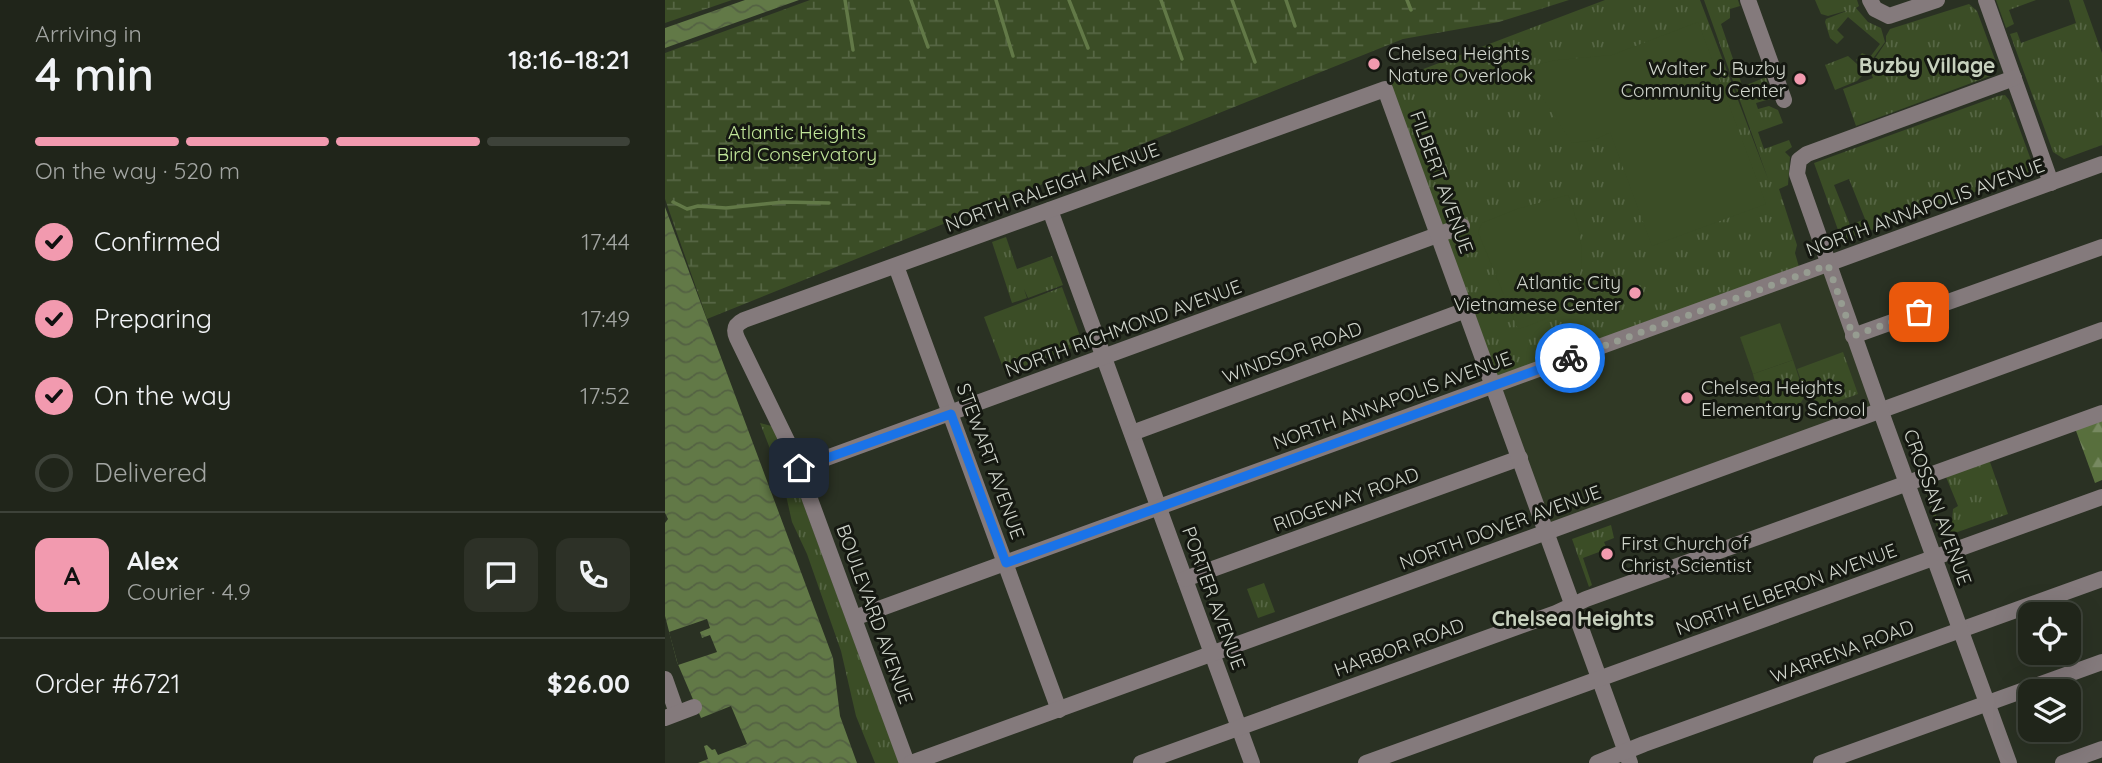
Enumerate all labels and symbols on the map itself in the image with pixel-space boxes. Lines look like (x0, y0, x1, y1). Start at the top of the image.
place label: Chelsea Heights Nature Overlook (1388, 41, 1533, 87)
district label: Buzby Village (1859, 52, 1995, 78)
marker: Chelsea Heights Nature Overlook (1366, 56, 1382, 72)
place label: Walter J. Buzby Community Center (1621, 56, 1787, 102)
marker: Walter J. Buzby Community Center (1792, 71, 1808, 87)
street label: FILBERT AVENUE (1405, 107, 1479, 257)
park label: Atlantic Heights Bird Conservatory (717, 120, 877, 166)
street label: NORTH RALEIGH AVENUE (942, 137, 1162, 237)
street label: NORTH ANNAPOLIS AVENUE (1802, 153, 2048, 261)
place label: Atlantic City Vietnamese Center (1453, 270, 1622, 316)
street label: NORTH RICHMOND AVENUE (1002, 274, 1244, 382)
pin (1889, 282, 1949, 342)
marker: Atlantic City Vietnamese Center (1627, 285, 1643, 301)
street label: WINDSOR ROAD (1219, 316, 1365, 388)
courier (1535, 323, 1605, 393)
street label: NORTH ANNAPOLIS AVENUE (1269, 346, 1515, 454)
place label: Chelsea Heights Elementary School (1701, 375, 1866, 421)
street label: STEWART AVENUE (952, 380, 1030, 542)
marker: Chelsea Heights Elementary School (1679, 390, 1695, 406)
street label: CROSSAN AVENUE (1899, 426, 1977, 588)
pin (769, 438, 829, 498)
street label: RIDGEWAY ROAD (1270, 462, 1422, 536)
street label: NORTH DOVER AVENUE (1396, 479, 1604, 575)
street label: BOULEVARD AVENUE (831, 521, 919, 707)
street label: PORTER AVENUE (1177, 523, 1251, 673)
place label: First Church of Christ, Scientist (1621, 531, 1752, 577)
street label: NORTH ELBERON AVENUE (1672, 538, 1900, 640)
marker: First Church of Christ, Scientist (1599, 546, 1615, 562)
district label: Chelsea Heights (1492, 605, 1654, 631)
street label: HARBOR ROAD (1331, 612, 1467, 682)
street label: WARRENA ROAD (1767, 614, 1917, 688)

